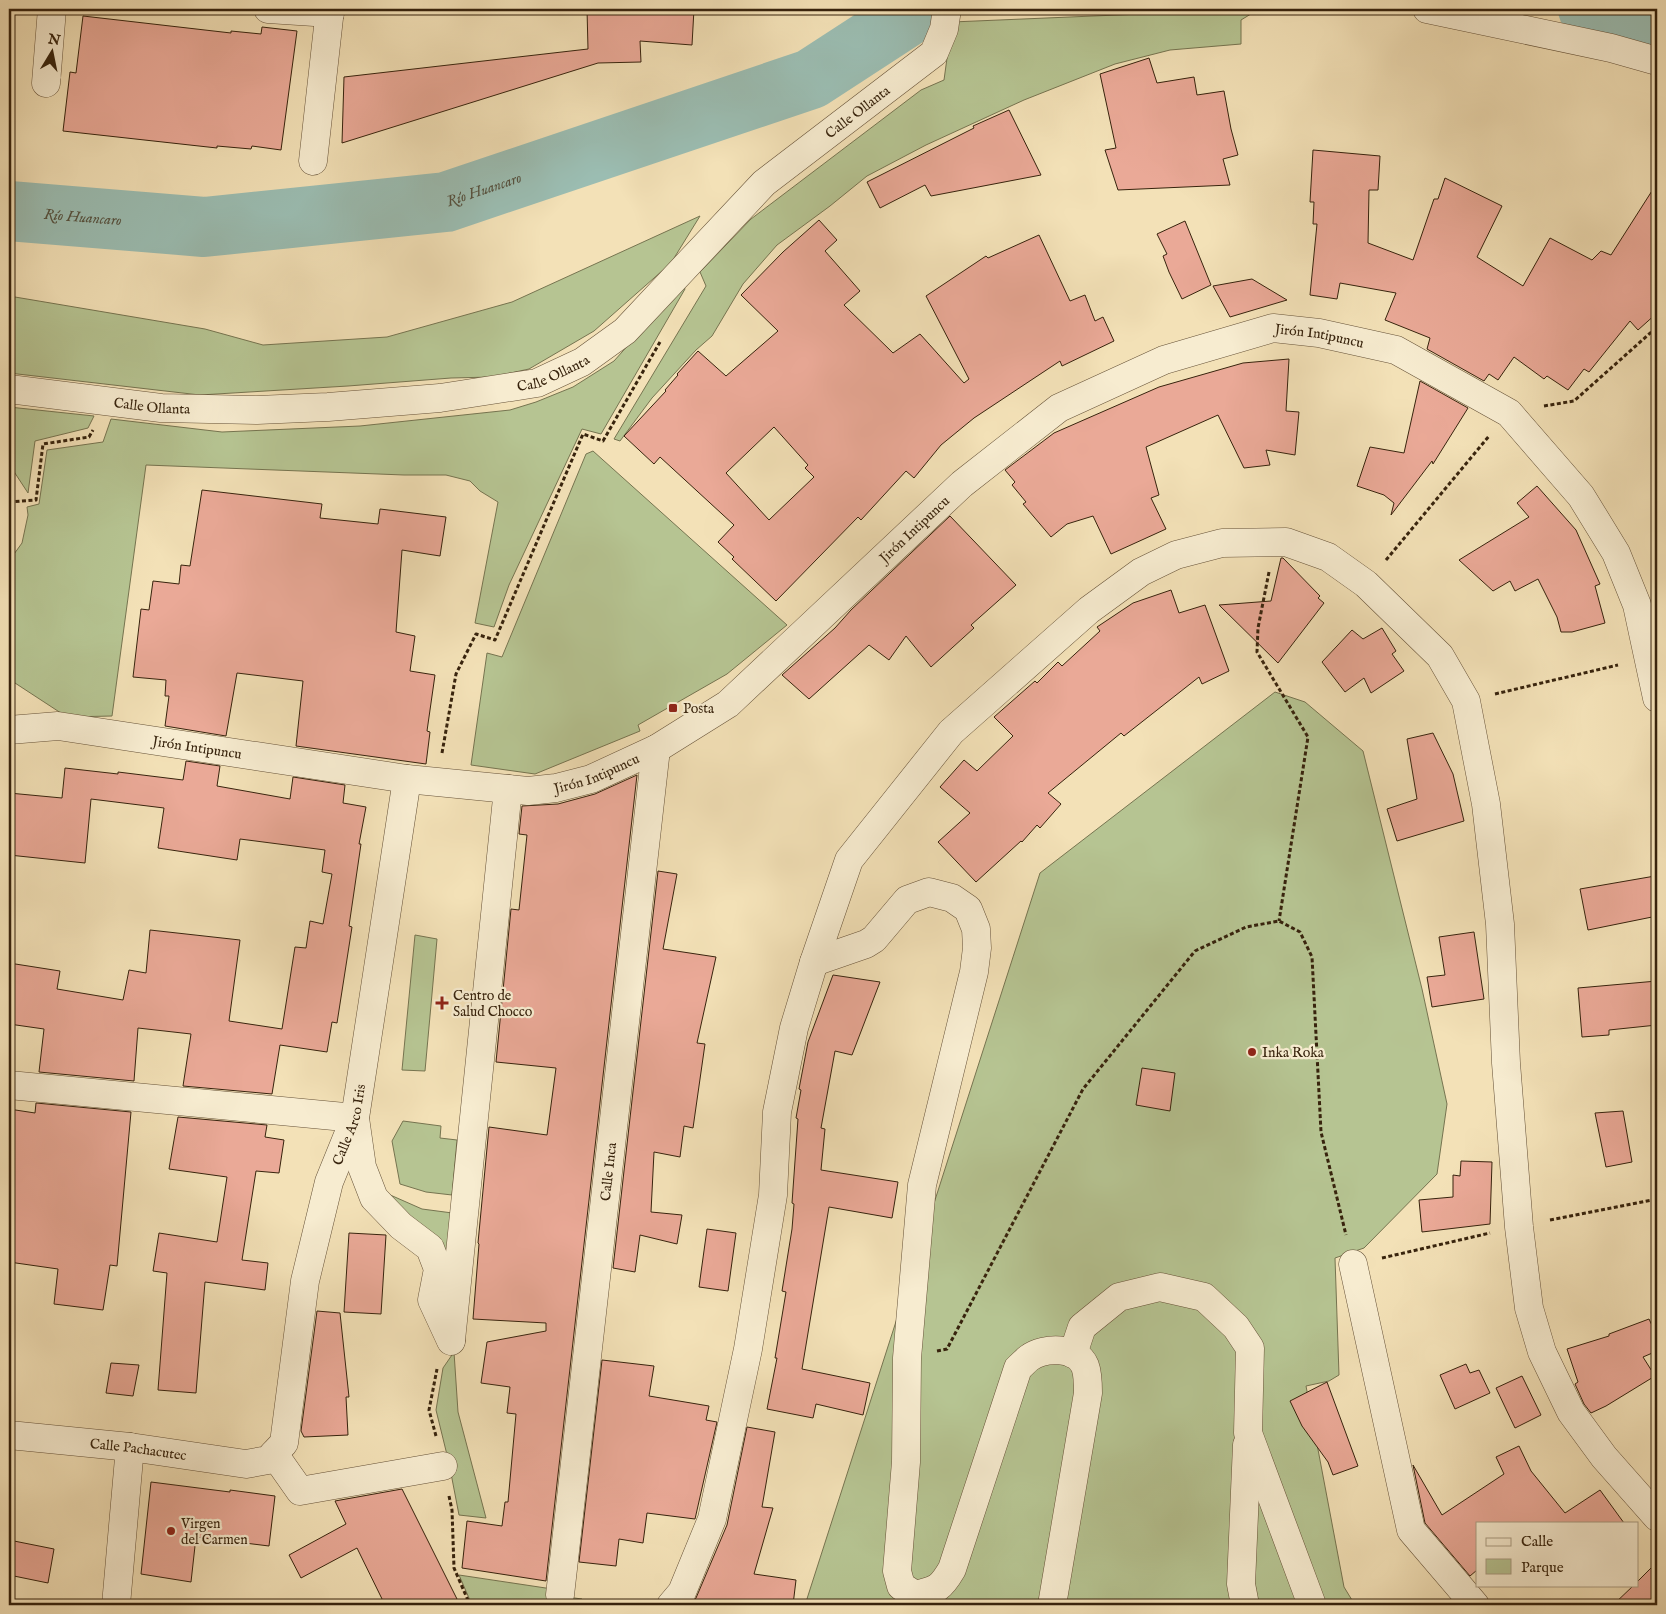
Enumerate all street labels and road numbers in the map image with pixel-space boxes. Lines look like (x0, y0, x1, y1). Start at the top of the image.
street label: Calle Ollanta (822, 81, 895, 143)
street label: Jirón Intipuncu (1272, 320, 1365, 353)
street label: Calle Ollanta (516, 351, 594, 396)
street label: Calle Ollanta (113, 394, 191, 419)
street label: Jirón Intipuncu (874, 492, 954, 569)
street label: Jirón Intipuncu (149, 732, 243, 764)
street label: Jirón Intipuncu (550, 750, 642, 799)
street label: Calle Arco Iris (329, 1083, 370, 1168)
street label: Calle Inca (597, 1141, 621, 1202)
street label: Calle Pachacutec (89, 1435, 188, 1465)

